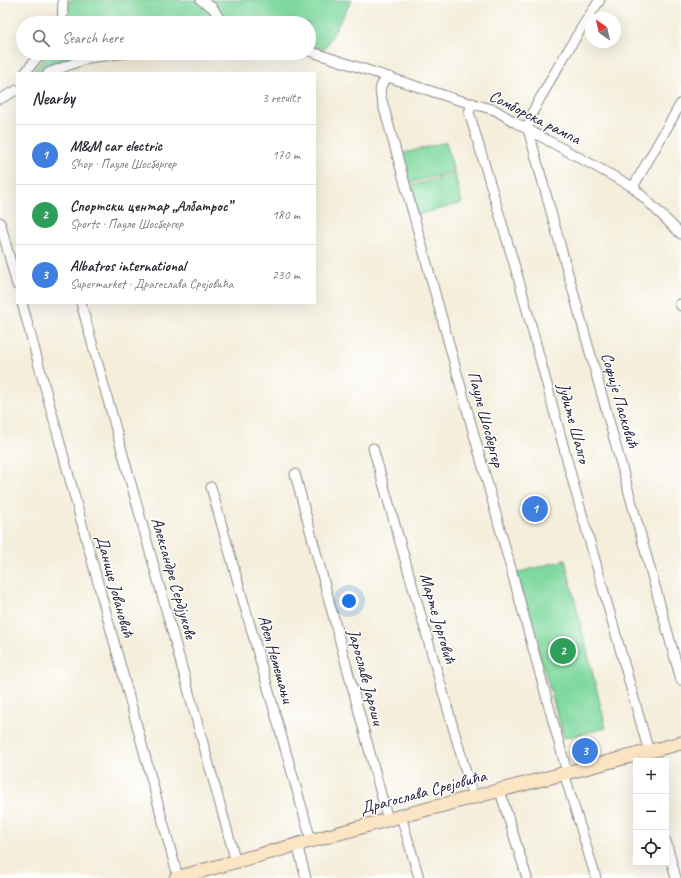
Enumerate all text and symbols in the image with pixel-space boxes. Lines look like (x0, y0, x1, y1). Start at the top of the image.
north arrow (585, 12, 621, 48)
search box (16, 16, 316, 60)
icon: search (30, 27, 52, 49)
text: Search here (62, 29, 123, 48)
street label: Сомборска рампа (486, 85, 585, 150)
text: Nearby (32, 88, 75, 109)
text: 3 results (262, 90, 300, 106)
text: M&M car electric (70, 137, 162, 156)
text: 1 (42, 147, 48, 163)
text: 170 m (272, 147, 300, 163)
text: Shop · Пауле Шосбергер (70, 156, 176, 172)
text: Спортски центар „Албатрос” (70, 197, 232, 216)
text: 2 (42, 207, 48, 223)
text: 180 m (272, 207, 300, 223)
text: Sports · Пауле Шосбергер (70, 216, 183, 232)
text: Albatros international (70, 257, 186, 276)
text: 3 (42, 267, 48, 283)
text: 230 m (272, 267, 300, 283)
text: Supermarket · Драгослава Срејовића (70, 276, 233, 292)
street label: Софије Пасковић (596, 350, 644, 451)
street label: Пауле Шосбергер (463, 369, 509, 471)
street label: Јудите Шалго (553, 380, 595, 467)
pin: 1 (522, 494, 548, 524)
street label: Александре Сердјукове (147, 515, 202, 643)
street label: Данице Јовановић (91, 533, 139, 640)
street label: Марте Јорговић (415, 570, 461, 666)
your location (339, 591, 359, 611)
street label: Адел Немешањи (253, 613, 299, 707)
street label: Јарославе Јароши (343, 626, 389, 729)
pin: 2 (550, 636, 576, 666)
pin: 3 (572, 736, 598, 766)
map controls (633, 758, 669, 866)
button: + (633, 758, 669, 794)
street label: Драгослава Срејовића (358, 765, 490, 819)
button: − (633, 794, 669, 830)
button: locate (633, 830, 669, 866)

